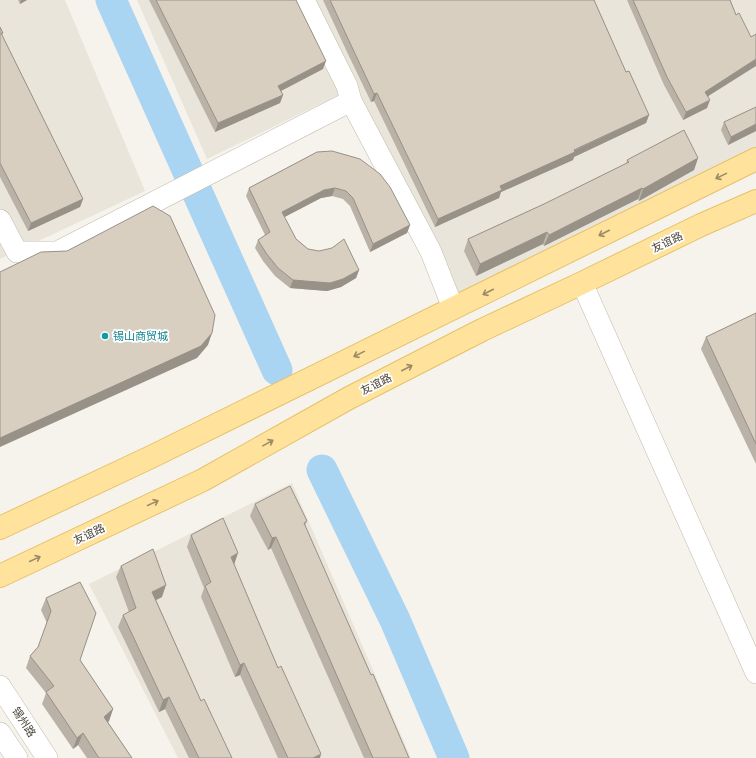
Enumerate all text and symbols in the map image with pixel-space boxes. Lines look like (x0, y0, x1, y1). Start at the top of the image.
one-way arrow (715, 173, 727, 180)
street label: 友谊路 (649, 228, 685, 256)
one-way arrow (598, 230, 610, 237)
one-way arrow (483, 289, 495, 296)
place label: 锡山商贸城 (113, 329, 168, 343)
marker: 锡山商贸城 (100, 331, 110, 341)
one-way arrow (353, 351, 365, 359)
one-way arrow (401, 364, 413, 372)
street label: 友谊路 (358, 370, 394, 398)
one-way arrow (262, 439, 274, 447)
one-way arrow (146, 499, 158, 506)
street label: 友谊路 (71, 521, 107, 547)
one-way arrow (29, 555, 41, 562)
street label: 锡州路 (9, 704, 39, 740)

